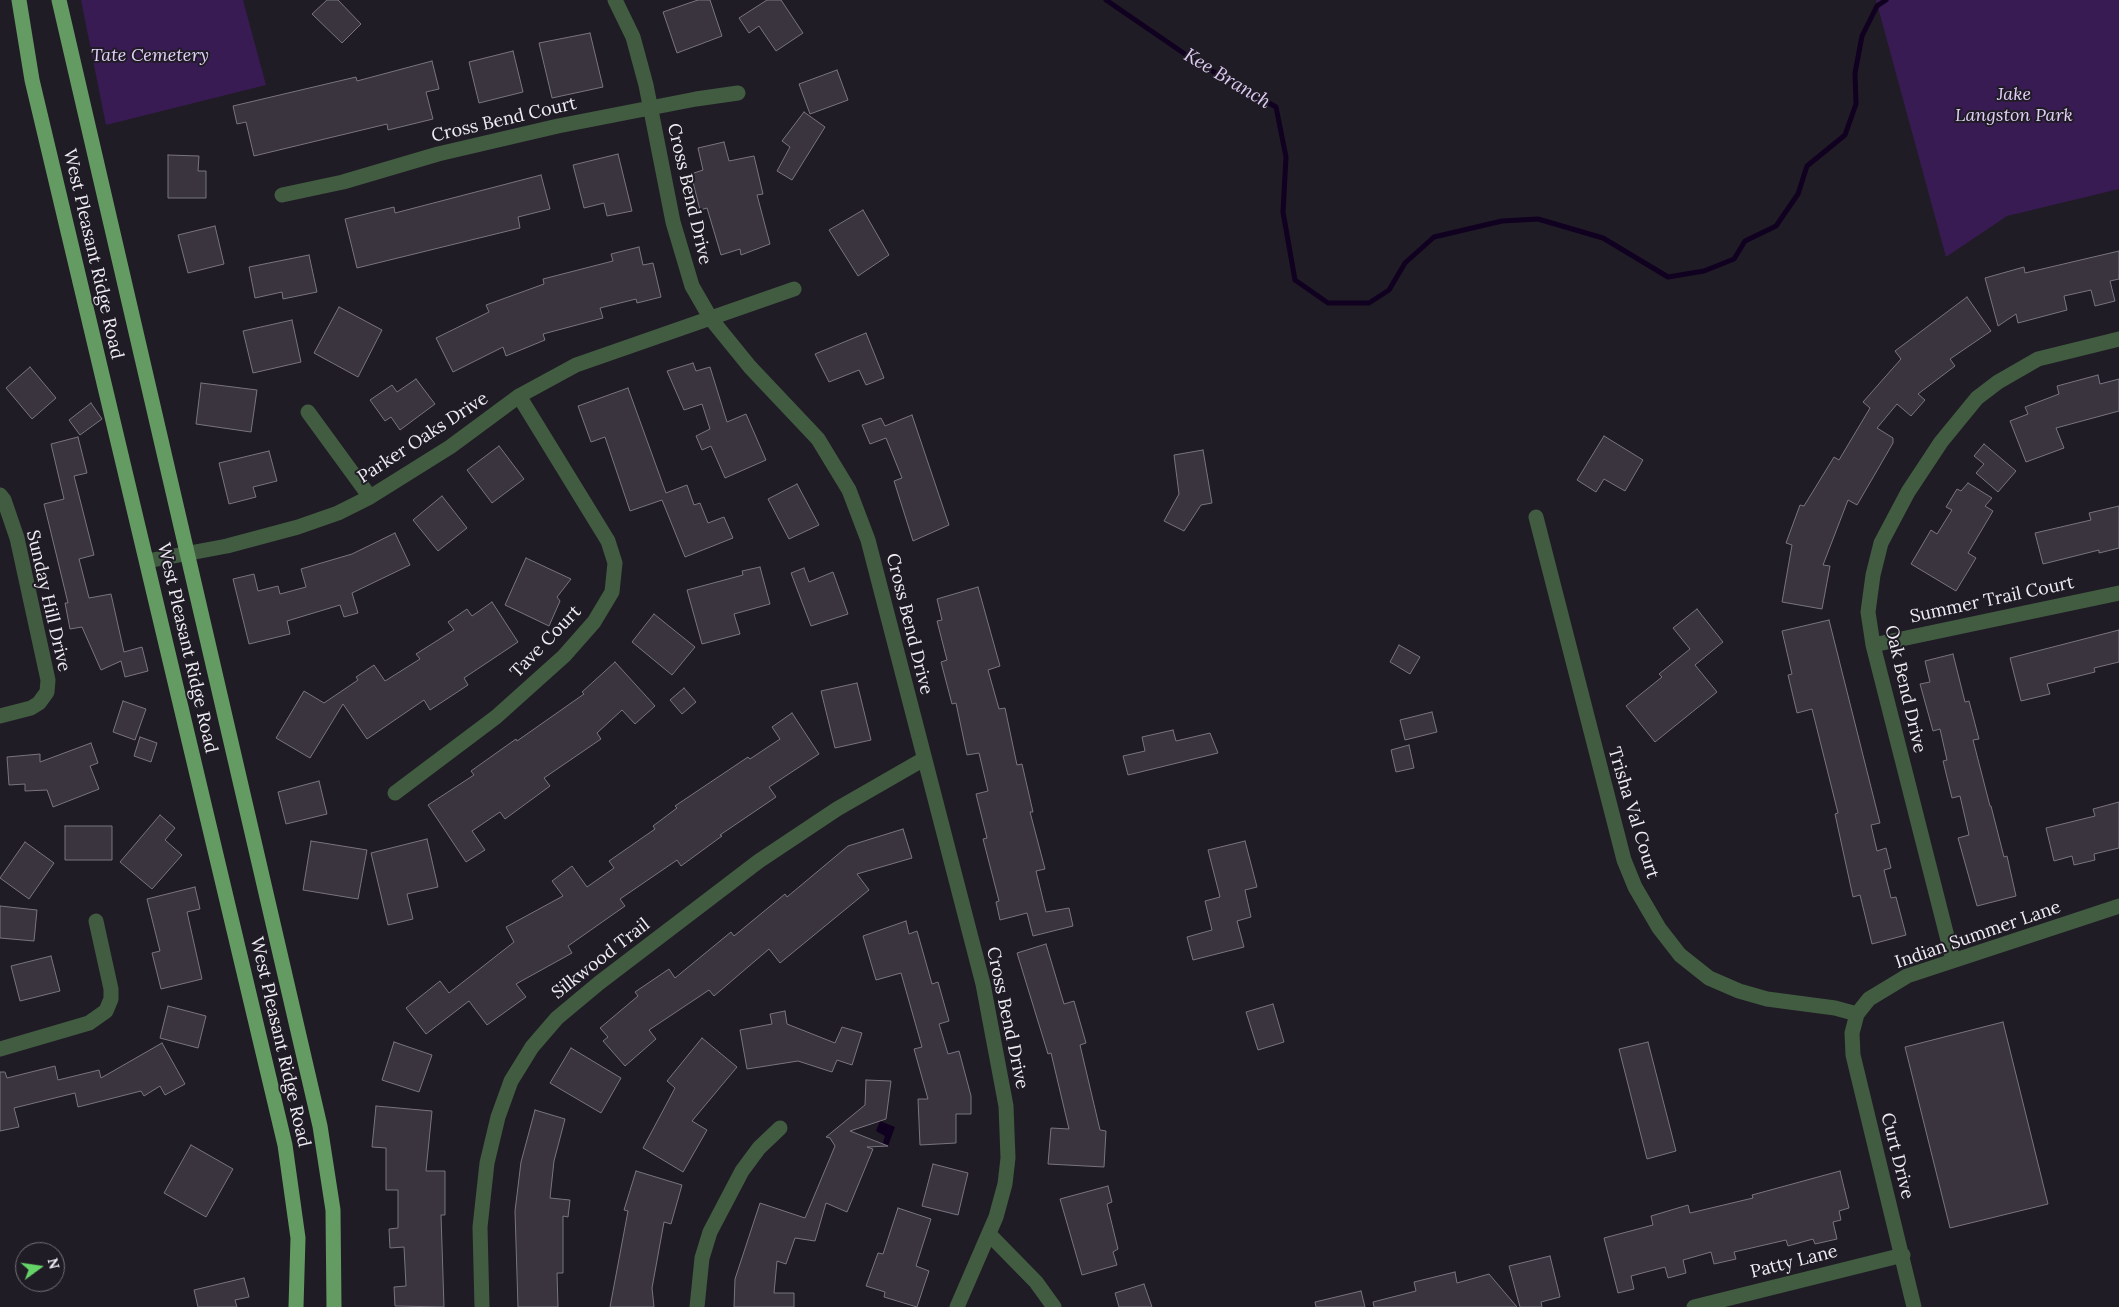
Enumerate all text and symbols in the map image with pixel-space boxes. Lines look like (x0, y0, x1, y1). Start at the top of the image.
water label: Kee Branch (1179, 44, 1275, 114)
park label: Tate Cemetery (91, 45, 209, 67)
park label: Jake Langston Park (1955, 84, 2073, 126)
street label: Cross Bend Court (429, 93, 579, 147)
street label: Cross Bend Drive (662, 121, 716, 267)
street label: West Pleasant Ridge Road (58, 147, 128, 361)
street label: Parker Oaks Drive (354, 388, 492, 488)
street label: Sunday Hill Drive (21, 528, 75, 674)
street label: West Pleasant Ridge Road (152, 541, 222, 755)
street label: Cross Bend Drive (881, 551, 937, 697)
street label: Summer Trail Court (1908, 572, 2076, 628)
street label: Tave Court (506, 601, 586, 683)
street label: Oak Bend Drive (1880, 623, 1930, 755)
street label: Trisha Val Court (1603, 745, 1663, 881)
street label: Indian Summer Lane (1892, 897, 2064, 973)
street label: Silkwood Trail (548, 914, 654, 1004)
street label: West Pleasant Ridge Road (245, 935, 315, 1149)
street label: Cross Bend Drive (981, 945, 1033, 1091)
street label: Curt Drive (1876, 1111, 1918, 1201)
street label: Patty Lane (1748, 1241, 1840, 1283)
north arrow (15, 1242, 65, 1292)
text: N (44, 1256, 64, 1271)

